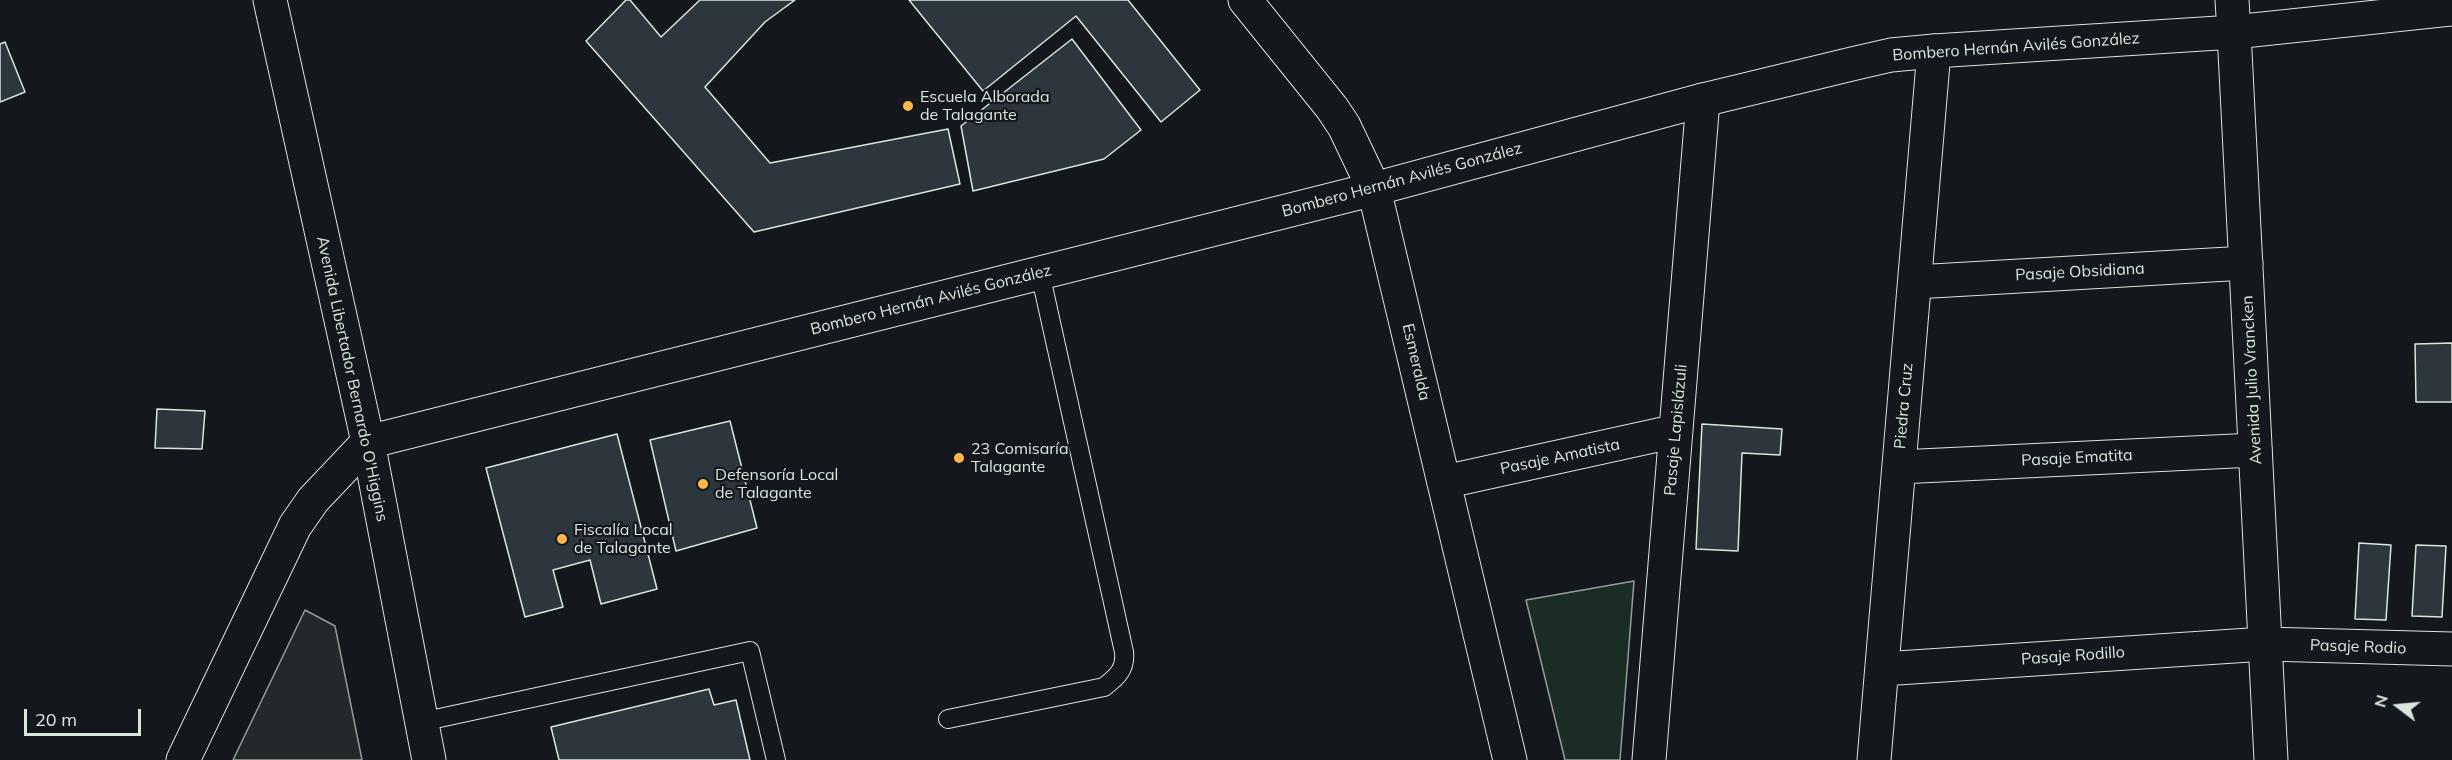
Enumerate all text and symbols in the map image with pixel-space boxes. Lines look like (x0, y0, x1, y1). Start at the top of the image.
street label: Bombero Hernán Avilés González (1892, 29, 2140, 65)
place label: Escuela Alborada de Talagante (920, 87, 1049, 125)
marker: Escuela Alborada de Talagante (901, 99, 915, 113)
street label: Bombero Hernán Avilés González (1280, 139, 1524, 221)
street label: Avenida Libertador Bernardo O'Higgins (312, 235, 392, 523)
street label: Pasaje Obsidiana (2015, 259, 2145, 285)
street label: Bombero Hernán Avilés González (808, 261, 1054, 339)
street label: Avenida Julio Vrancken (2238, 295, 2266, 465)
street label: Esmeralda (1398, 322, 1434, 402)
street label: Piedra Cruz (1891, 362, 1917, 450)
street label: Pasaje Lapislázuli (1661, 363, 1691, 497)
street label: Pasaje Amatista (1498, 435, 1622, 479)
place label: 23 Comisaría Talagante (971, 439, 1069, 477)
street label: Pasaje Ematita (2021, 445, 2133, 471)
marker: 23 Comisaría Talagante (952, 451, 966, 465)
place label: Defensoría Local de Talagante (715, 465, 838, 503)
marker: Defensoría Local de Talagante (696, 477, 710, 491)
place label: Fiscalía Local de Talagante (574, 520, 673, 558)
marker: Fiscalía Local de Talagante (555, 532, 569, 546)
street label: Pasaje Rodio (2309, 636, 2407, 658)
street label: Pasaje Rodillo (2020, 643, 2126, 669)
north arrow (2368, 676, 2428, 736)
text: N (2369, 692, 2392, 710)
scale bar (27, 697, 144, 735)
text: 20 m (35, 708, 77, 731)

